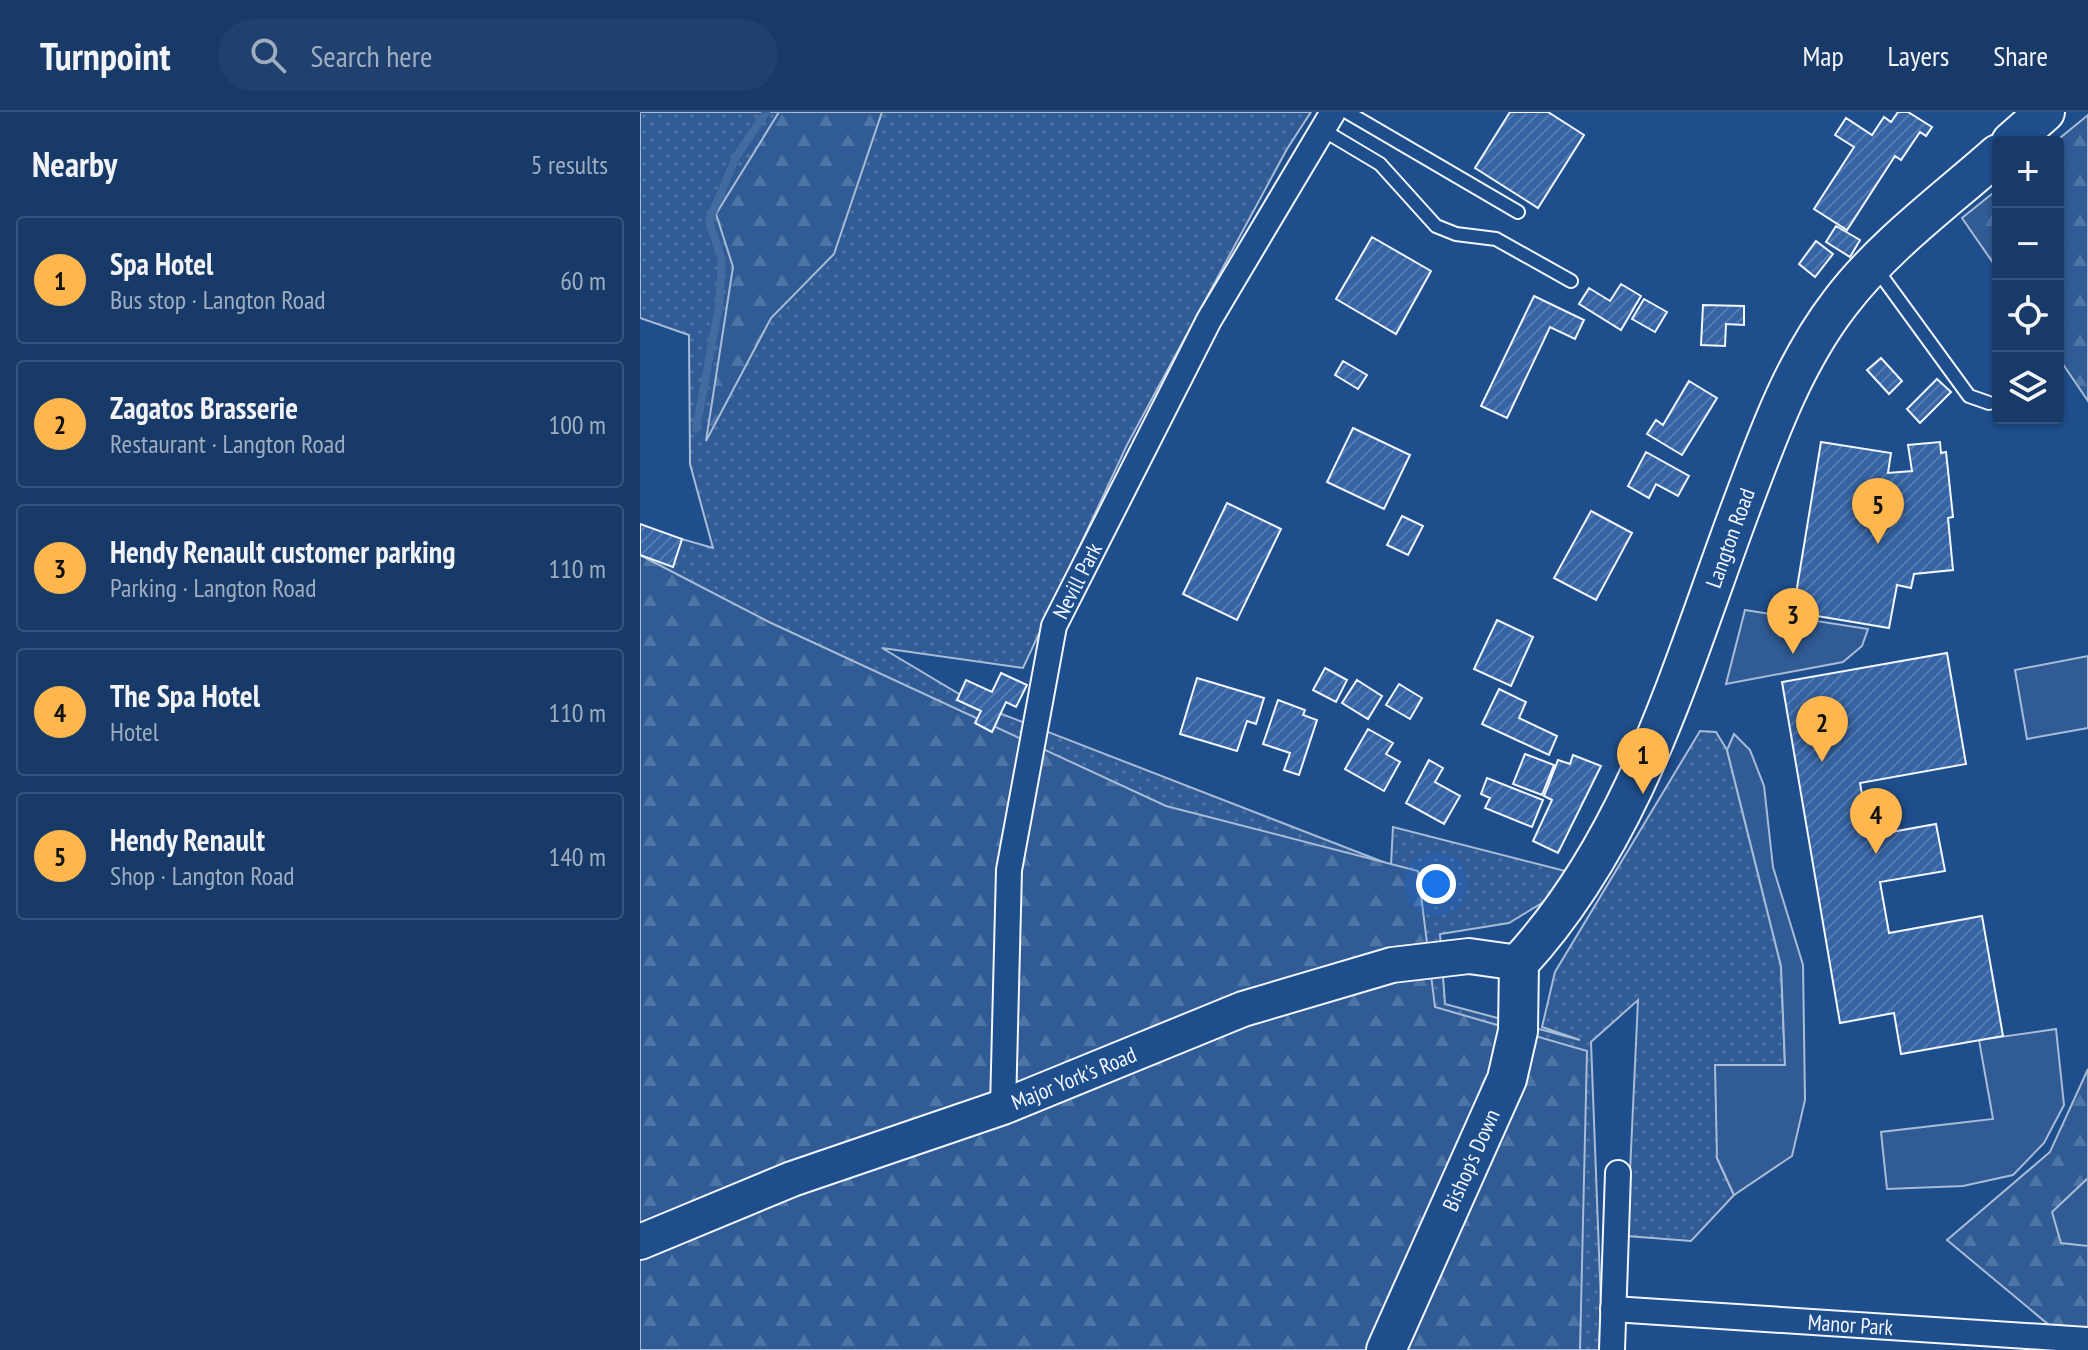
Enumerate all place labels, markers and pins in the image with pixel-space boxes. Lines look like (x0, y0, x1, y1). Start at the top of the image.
pin: 5 (1852, 478, 1904, 544)
pin: 3 (1767, 588, 1819, 654)
pin: 2 (1796, 696, 1848, 762)
pin: 1 (1617, 728, 1669, 794)
pin: 4 (1850, 788, 1902, 854)

